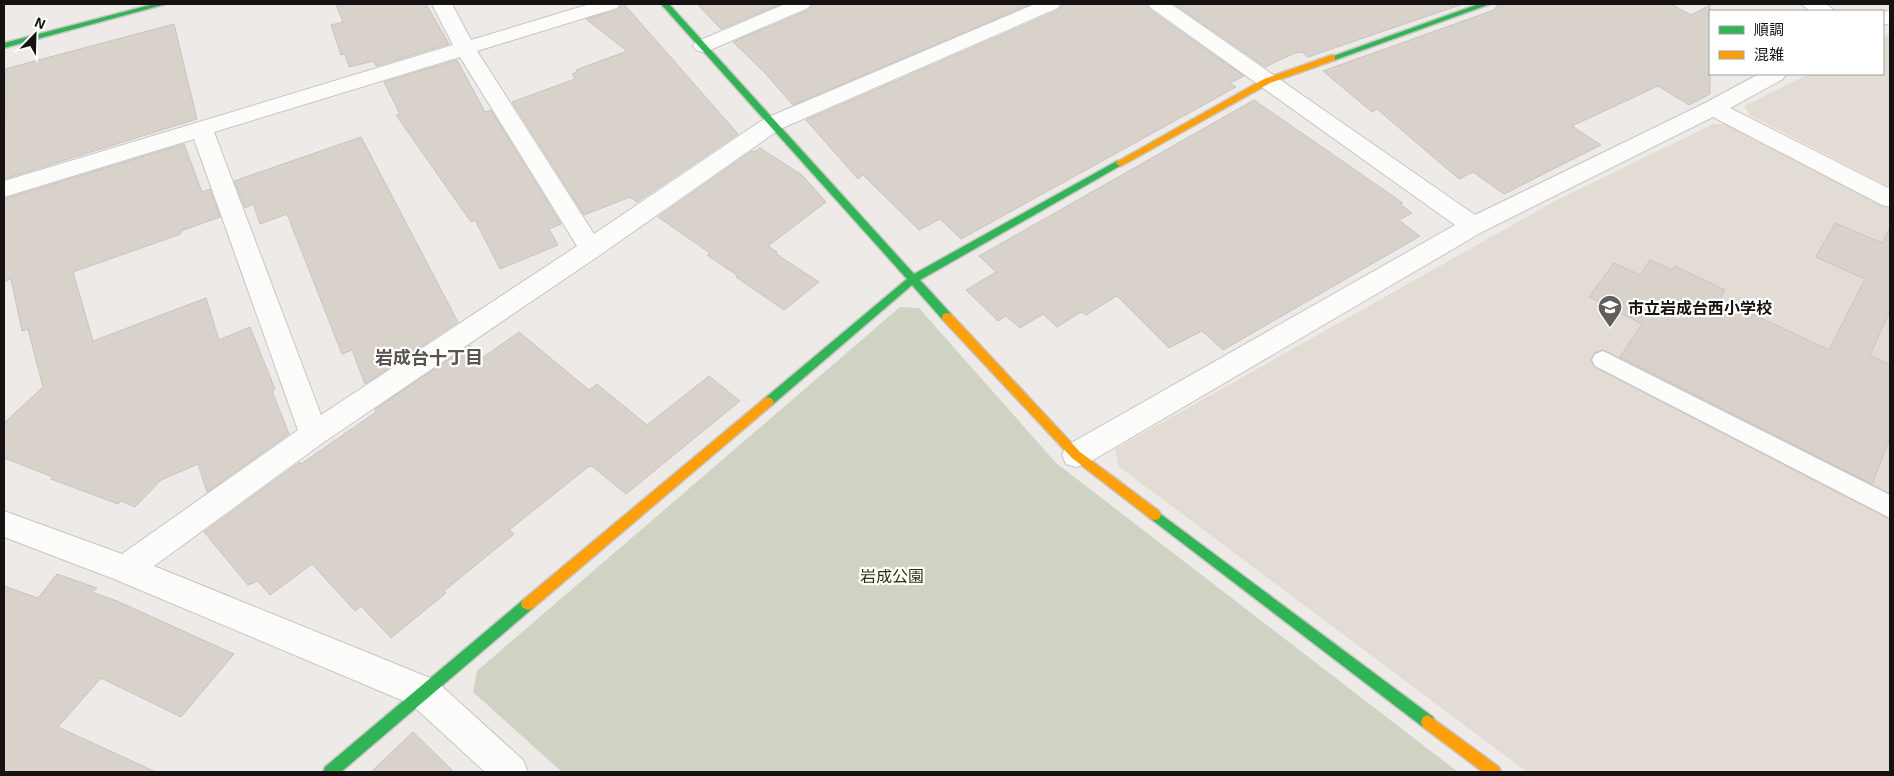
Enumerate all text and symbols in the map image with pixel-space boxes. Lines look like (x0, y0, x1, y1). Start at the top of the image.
north arrow (10, 10, 60, 60)
legend (1709, 10, 1884, 75)
text: N (32, 13, 48, 32)
text: 順調 (1754, 20, 1784, 38)
text: 混雑 (1754, 45, 1784, 63)
school or university icon: 市立岩成台西小学校 (1597, 294, 1623, 328)
place label: 市立岩成台西小学校 (1628, 298, 1772, 317)
district label: 岩成台十丁目 (375, 346, 483, 368)
park label: 岩成公園 (860, 566, 924, 585)

